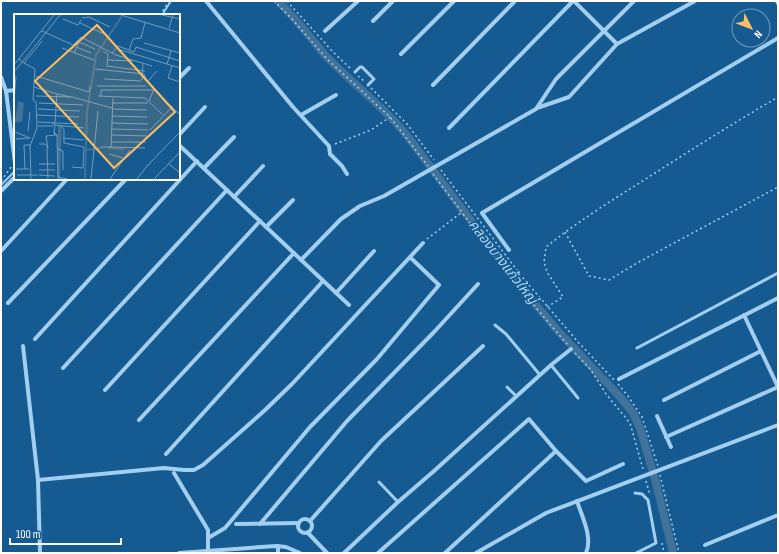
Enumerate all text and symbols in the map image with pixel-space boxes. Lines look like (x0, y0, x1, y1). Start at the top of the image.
north arrow (731, 8, 771, 48)
inset map (14, 14, 180, 180)
text: N (751, 28, 765, 41)
water label: คลองบางแก้วใหญ่ (465, 217, 542, 309)
scale bar (10, 520, 121, 546)
text: 100 m (16, 527, 41, 542)

